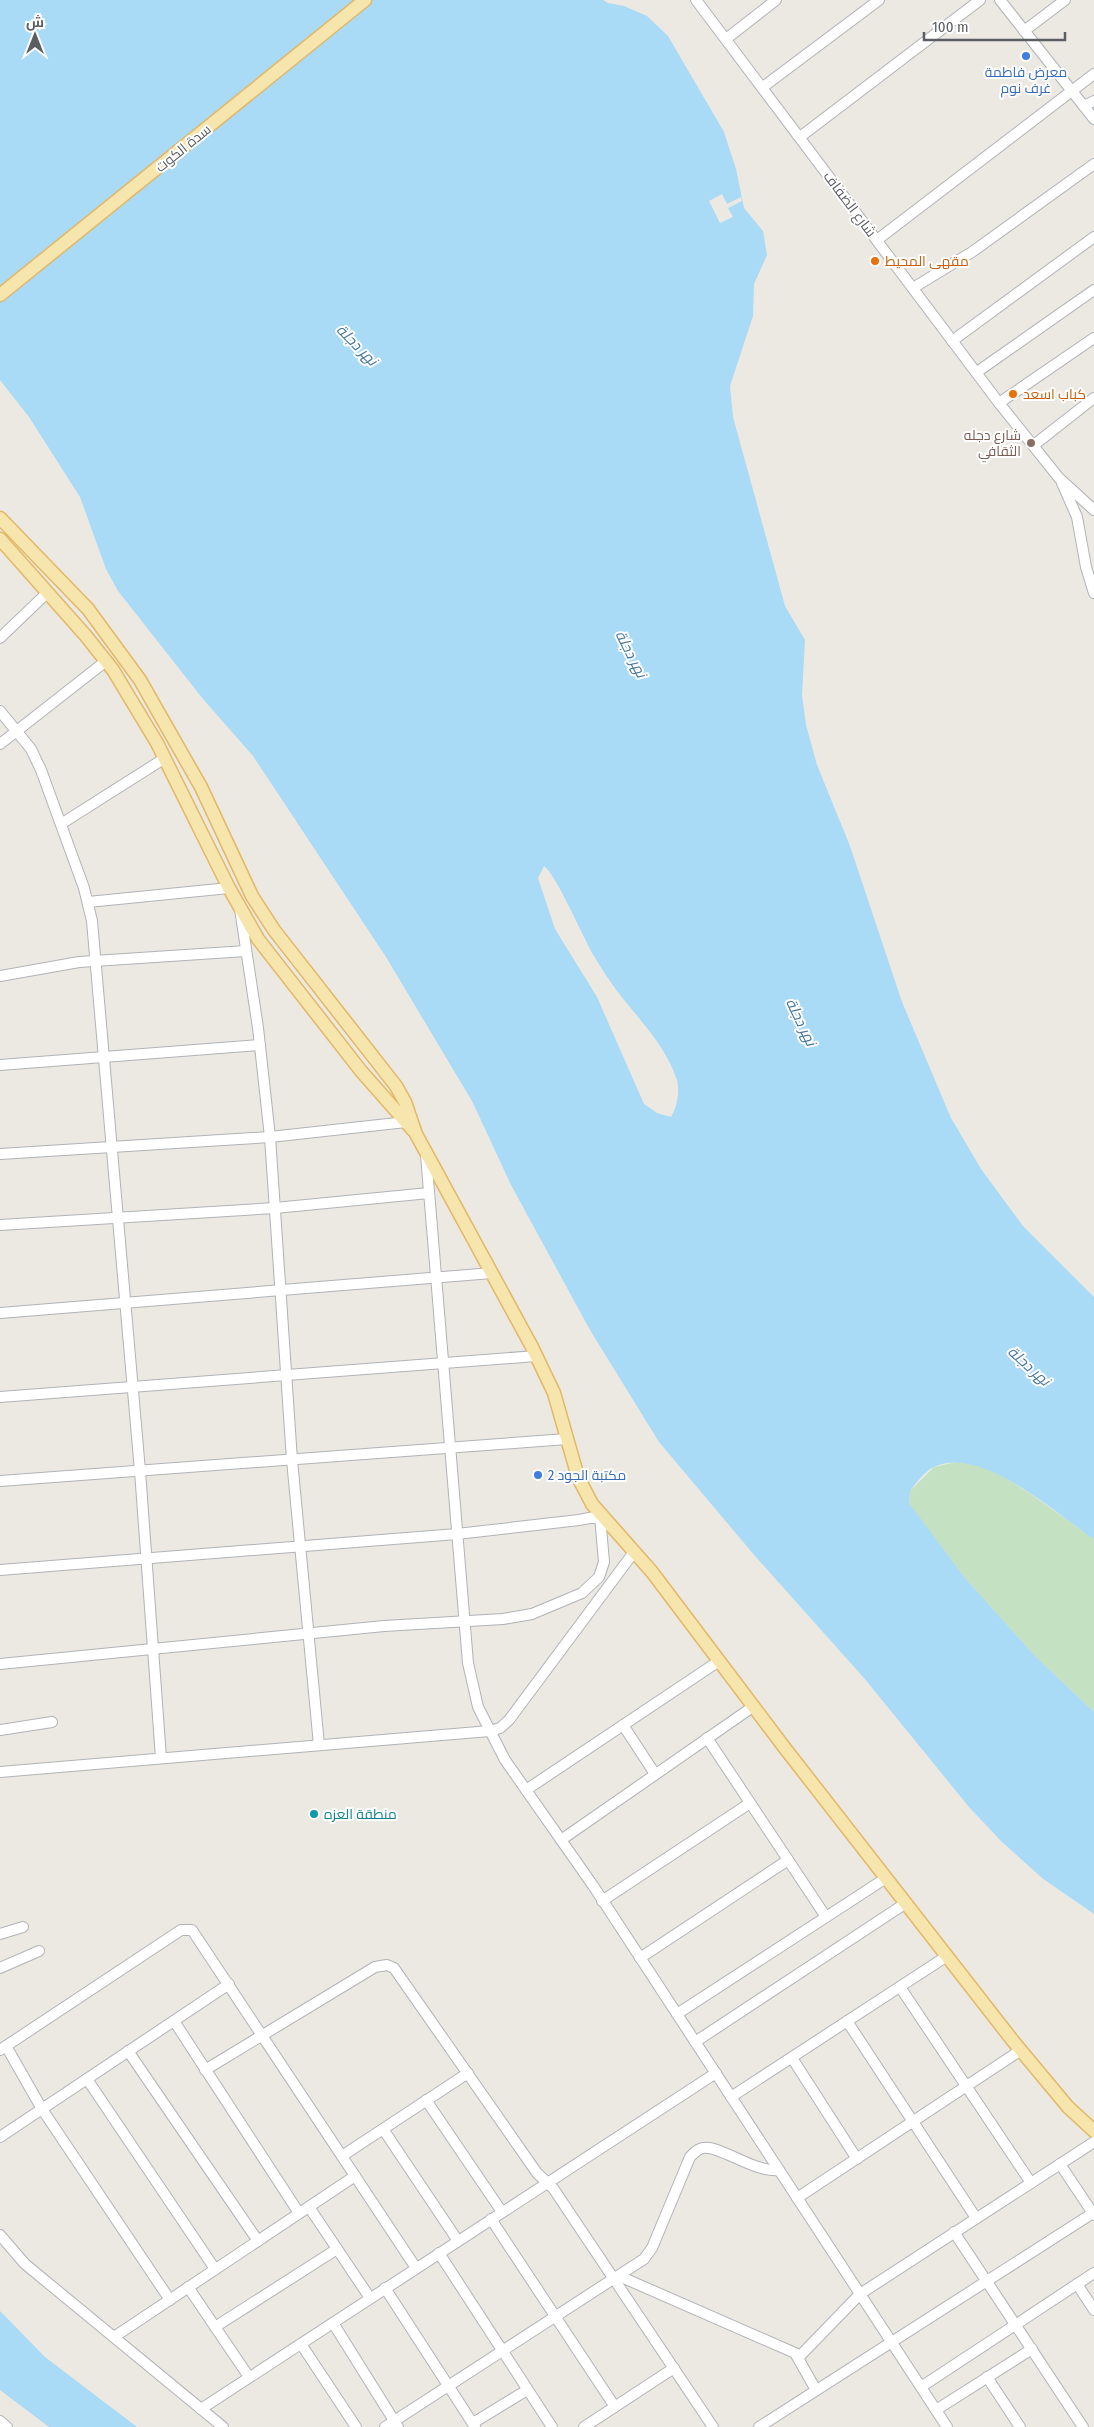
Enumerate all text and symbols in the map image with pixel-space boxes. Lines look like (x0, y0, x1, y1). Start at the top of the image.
north arrow (10, 10, 60, 60)
scale bar (924, 10, 1065, 42)
text: ش (26, 14, 44, 31)
text: 100 m (932, 18, 969, 36)
marker: معرض فاطمة غرف نوم (1020, 50, 1032, 62)
place label: معرض فاطمة غرف نوم (985, 64, 1067, 98)
street label: سدة الكوت (152, 121, 215, 176)
street label: شارع الضفاف (819, 168, 880, 240)
place label: مقهى المحيط (885, 253, 969, 270)
marker: مقهى المحيط (869, 255, 881, 267)
water label: نهر دجلة (333, 321, 383, 371)
place label: كباب اسعد (1023, 386, 1086, 403)
marker: كباب اسعد (1007, 388, 1019, 400)
place label: شارع دجله الثقافي (964, 427, 1021, 463)
marker: شارع دجله الثقافي (1025, 437, 1037, 449)
water label: نهر دجلة (611, 627, 651, 682)
water label: نهر دجلة (782, 995, 821, 1051)
water label: نهر دجلة (1004, 1342, 1055, 1391)
place label: مكتبة الجود 2 (548, 1467, 626, 1484)
marker: مكتبة الجود 2 (532, 1469, 544, 1481)
place label: منطقة العزه (324, 1806, 397, 1823)
marker: منطقة العزه (308, 1808, 320, 1820)

